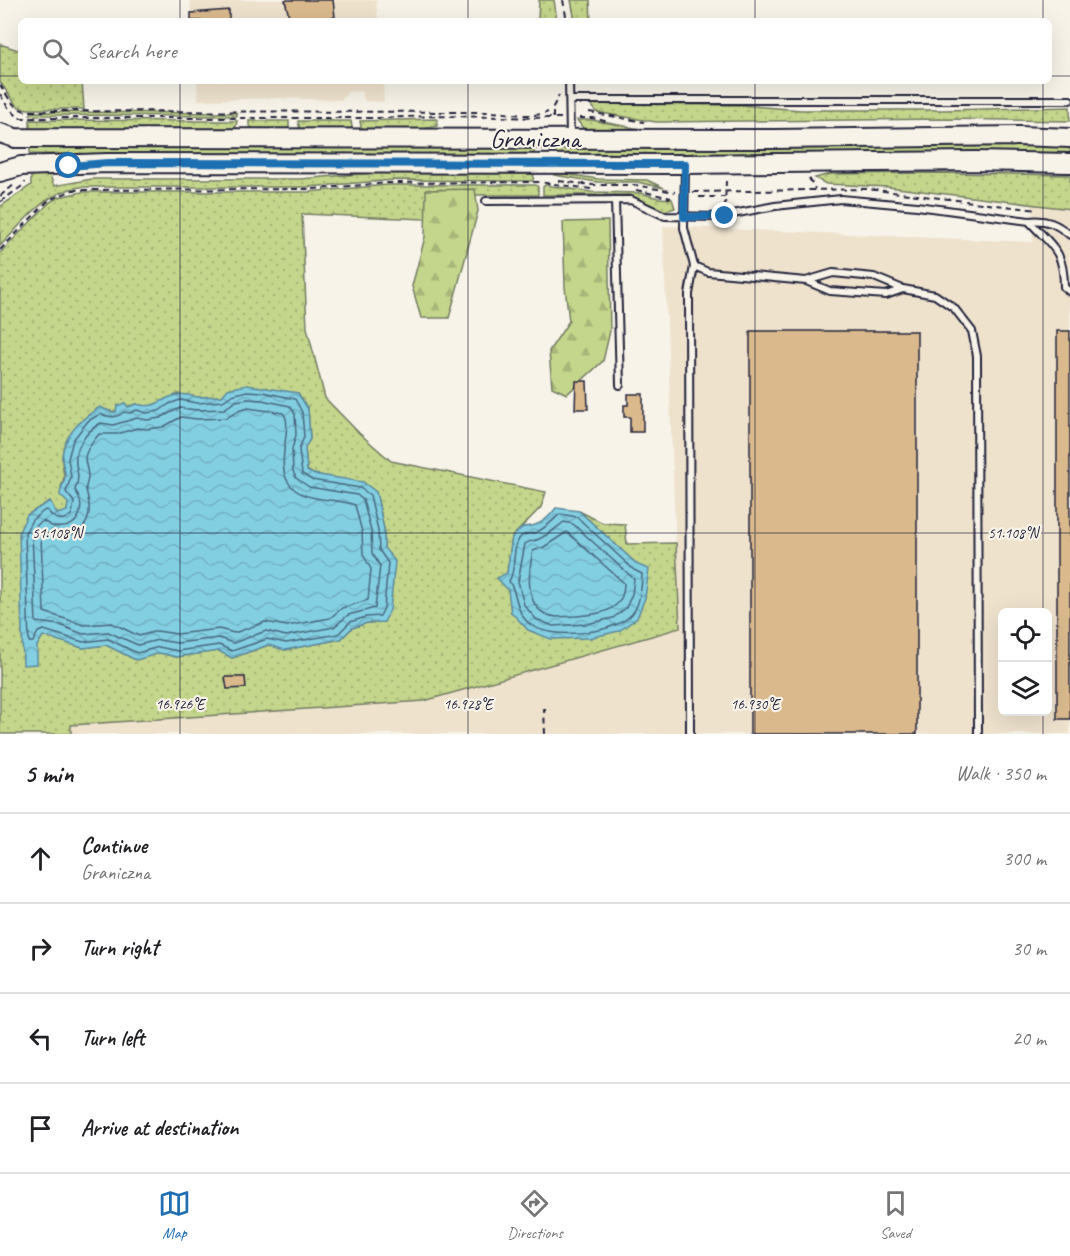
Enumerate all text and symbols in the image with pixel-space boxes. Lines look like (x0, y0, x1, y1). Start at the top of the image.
search box (18, 18, 1052, 84)
icon: search (39, 35, 72, 68)
text: Search here (87, 37, 177, 65)
street label: Graniczna (490, 122, 582, 155)
route start (55, 152, 81, 178)
route end (711, 202, 737, 228)
text: 51.108°N (32, 524, 85, 543)
text: 51.108°N (988, 524, 1041, 543)
map controls (998, 608, 1052, 716)
button: locate (998, 608, 1052, 662)
button: layers (998, 662, 1052, 716)
text: 16.926°E (156, 695, 207, 714)
text: 16.928°E (444, 695, 495, 714)
text: 16.930°E (731, 695, 782, 714)
text: 5 min (24, 757, 73, 790)
text: Walk · 350 m (956, 761, 1046, 786)
text: Continue (81, 832, 147, 860)
icon: ahead (24, 842, 57, 875)
text: 300 m (1003, 846, 1046, 871)
text: Graniczna (81, 860, 150, 885)
icon: right (24, 932, 57, 965)
text: Turn right (81, 934, 158, 962)
text: 30 m (1012, 936, 1046, 961)
icon: left (24, 1022, 57, 1055)
text: Turn left (81, 1024, 145, 1052)
text: 20 m (1012, 1026, 1046, 1051)
icon: arrive (24, 1112, 57, 1145)
text: Arrive at destination (81, 1114, 238, 1142)
tab: Map (158, 1187, 191, 1243)
tab: Directions (507, 1187, 563, 1243)
tab: Saved (879, 1187, 912, 1243)

